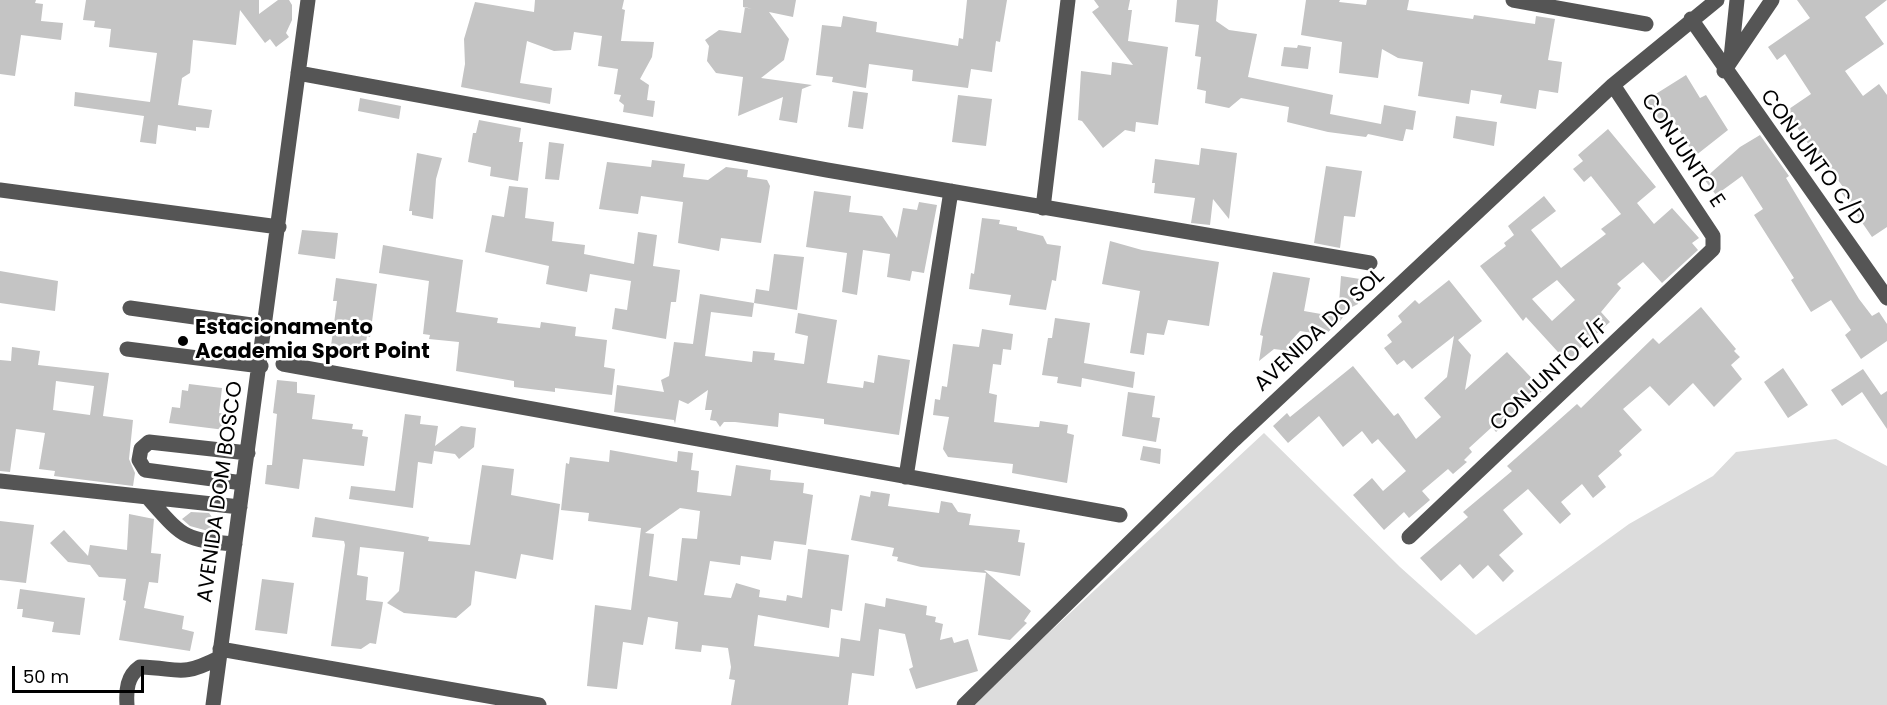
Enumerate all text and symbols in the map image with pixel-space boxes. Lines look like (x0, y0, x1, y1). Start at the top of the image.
street label: CONJUNTO C/D (1754, 85, 1870, 231)
street label: CONJUNTO E (1635, 89, 1729, 213)
street label: AVENIDA DO SOL (1250, 264, 1390, 398)
street label: CONJUNTO E/F (1486, 315, 1614, 437)
place label: Estacionamento Academia Sport Point (195, 316, 430, 366)
marker: Estacionamento Academia Sport Point (176, 334, 190, 348)
street label: AVENIDA DOM BOSCO (193, 380, 249, 604)
scale bar (15, 654, 147, 692)
text: 50 m (23, 664, 69, 689)

